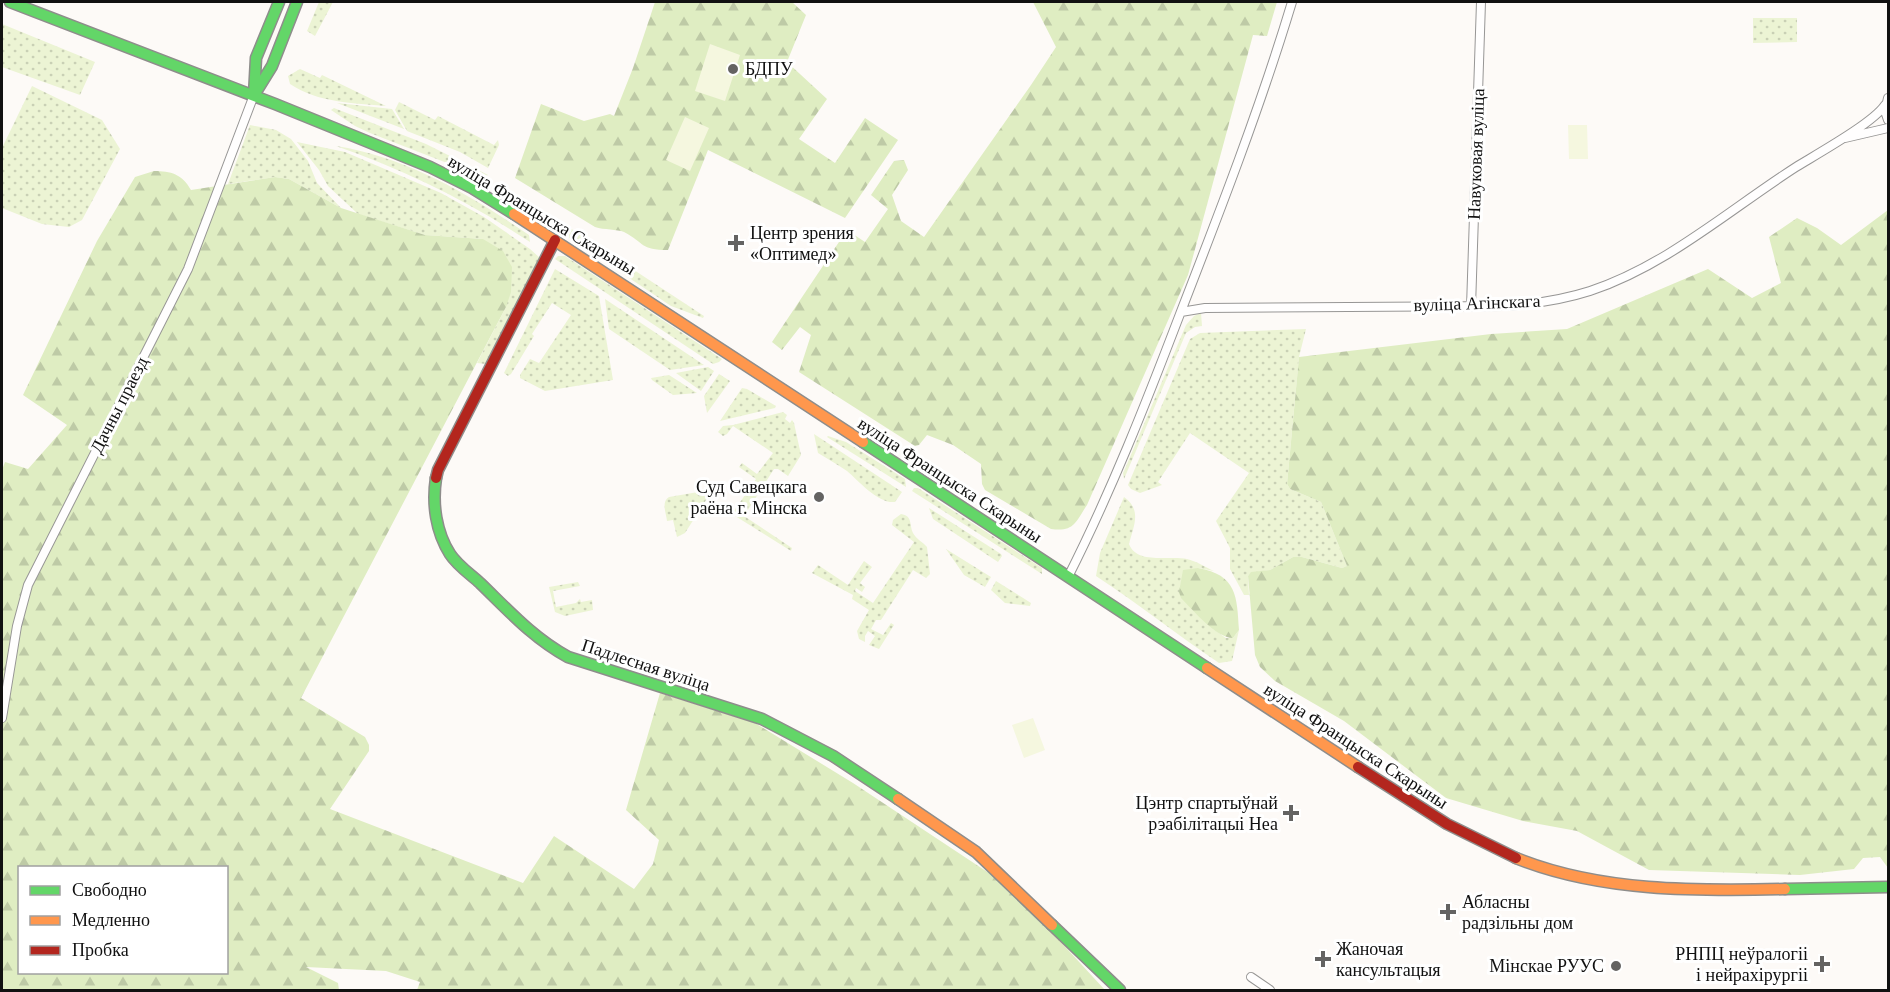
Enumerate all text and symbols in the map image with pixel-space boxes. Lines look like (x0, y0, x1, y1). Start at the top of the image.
place label: БДПУ (745, 59, 793, 79)
marker: БДПУ (726, 62, 740, 76)
street label: Навуковая вуліца (1464, 88, 1488, 220)
street label: вуліца Францыска Скарыны (445, 151, 639, 279)
place label: Центр зрения «Оптимед» (750, 223, 854, 264)
marker: Центр зрения «Оптимед» (727, 234, 745, 252)
street label: вуліца Агінскага (1413, 291, 1541, 315)
street label: Дачны праезд (86, 353, 152, 457)
street label: вуліца Францыска Скарыны (854, 413, 1046, 547)
place label: Суд Савецкага раёна г. Мінска (690, 477, 807, 518)
marker: Суд Савецкага раёна г. Мінска (812, 490, 826, 504)
street label: Падлесная вуліца (579, 635, 713, 695)
street label: вуліца Францыска Скарыны (1260, 679, 1452, 813)
place label: Цэнтр спартыўнай рэабілітацыі Неа (1135, 793, 1278, 834)
marker: Цэнтр спартыўнай рэабілітацыі Неа (1282, 804, 1300, 822)
legend (18, 866, 228, 974)
text: Свободно (72, 880, 147, 900)
place label: Абласны радзільны дом (1462, 892, 1573, 933)
marker: Абласны радзільны дом (1439, 903, 1457, 921)
text: Медленно (72, 910, 150, 930)
place label: Жаночая кансультацыя (1336, 939, 1441, 980)
text: Пробка (72, 940, 129, 960)
place label: РНПЦ неўралогіі і нейрахірургіі (1675, 944, 1808, 985)
marker: Жаночая кансультацыя (1314, 950, 1332, 968)
marker: РНПЦ неўралогіі і нейрахірургіі (1813, 955, 1831, 973)
place label: Мінскае РУУС (1489, 956, 1604, 976)
marker: Мінскае РУУС (1609, 959, 1623, 973)

